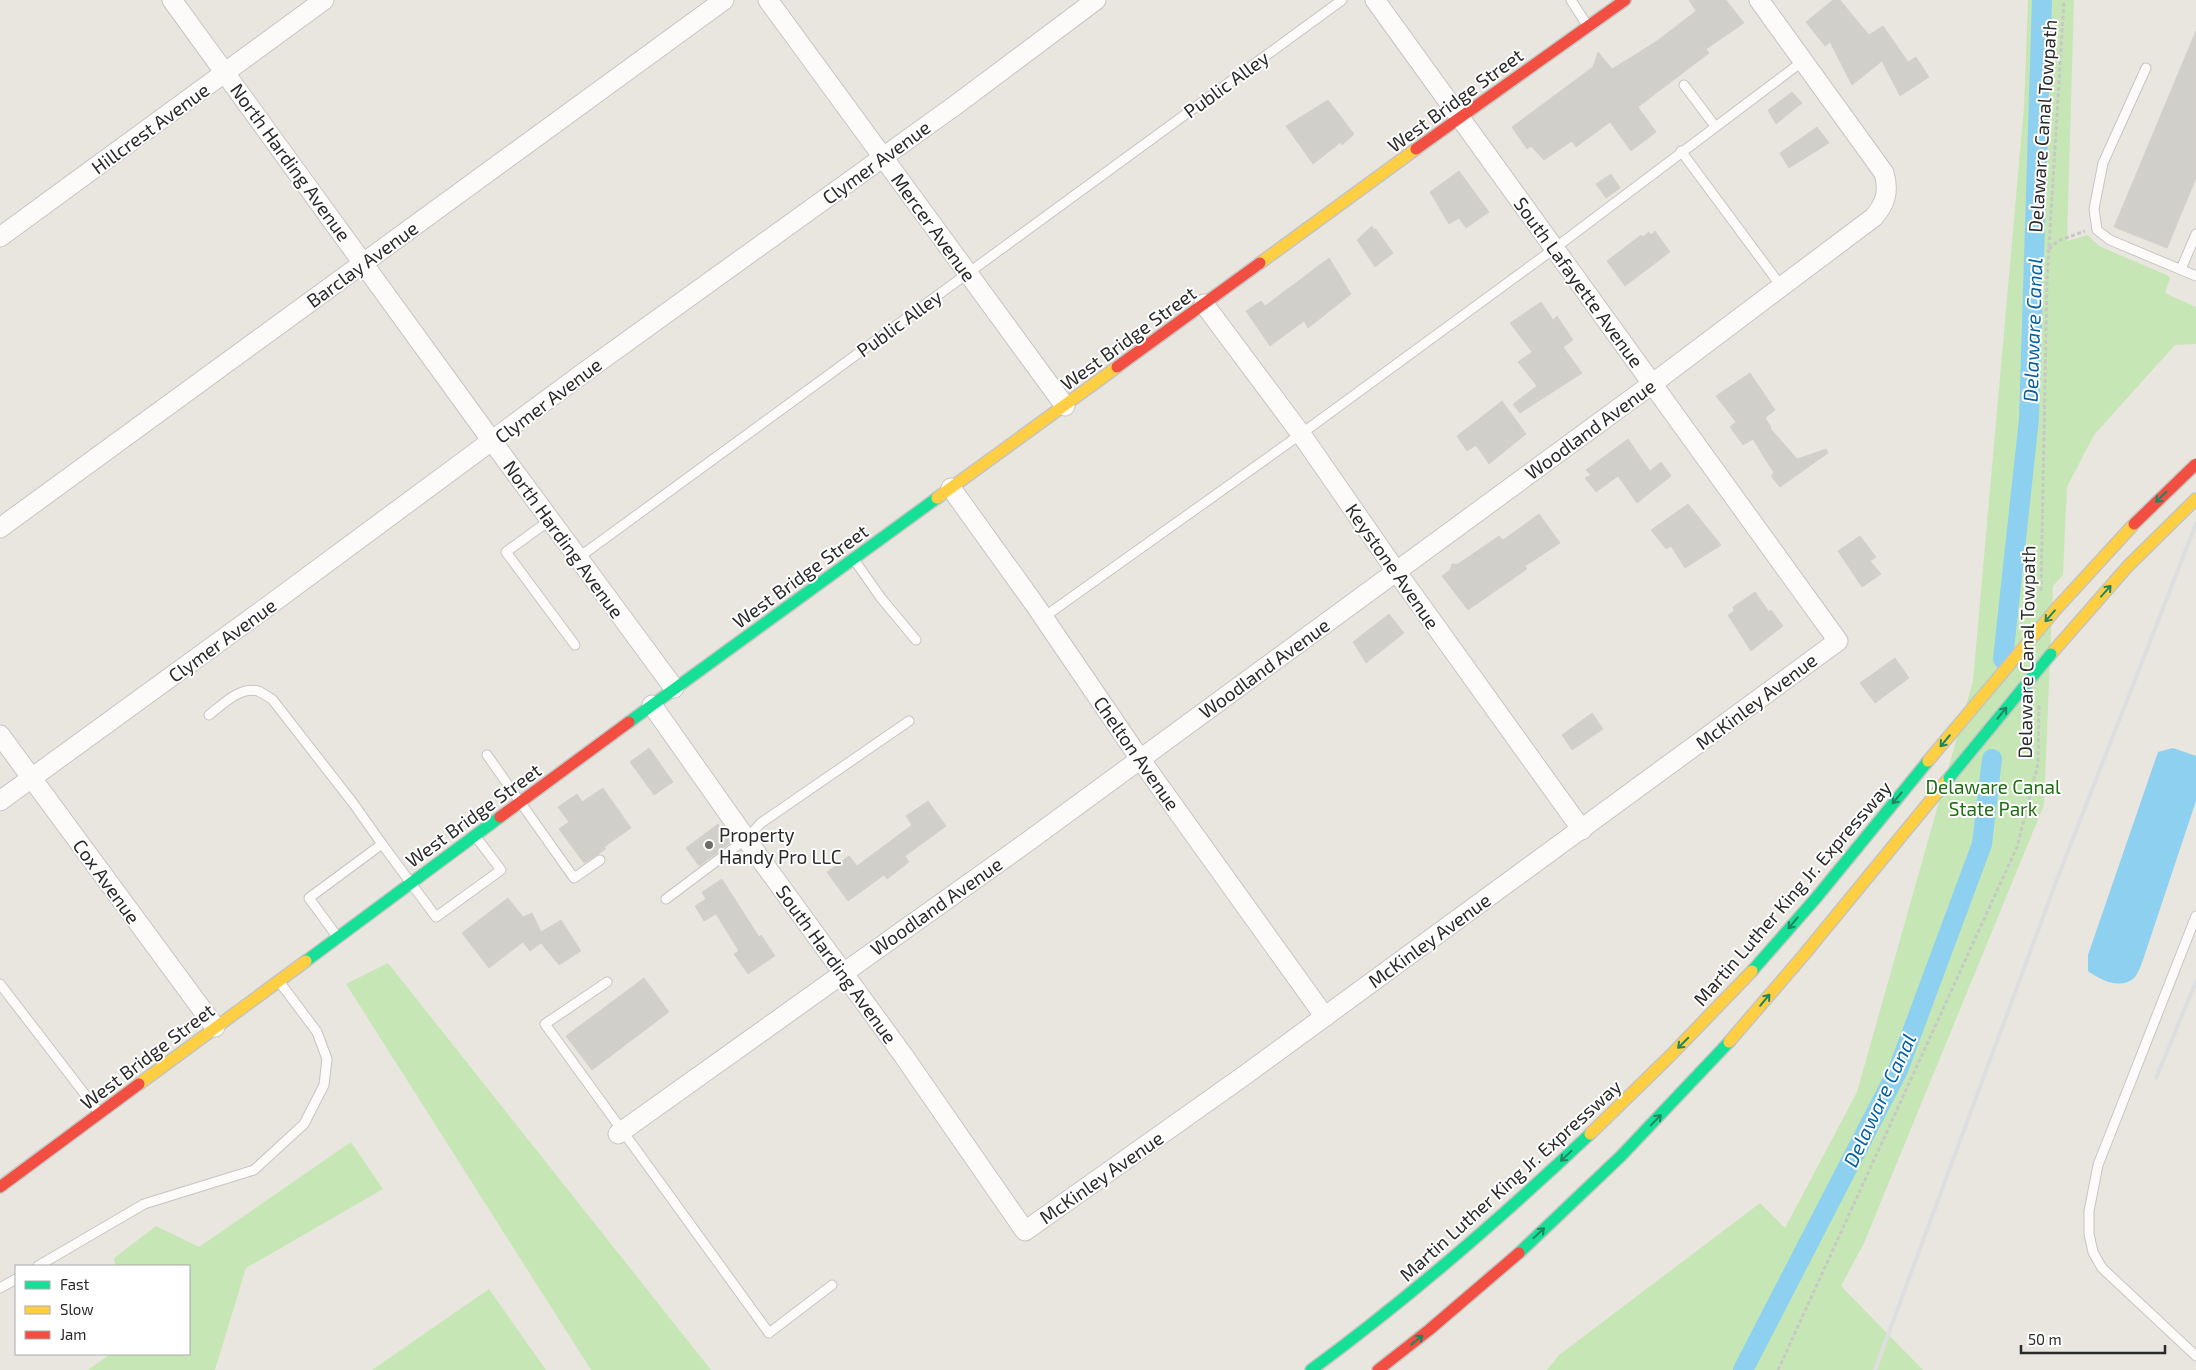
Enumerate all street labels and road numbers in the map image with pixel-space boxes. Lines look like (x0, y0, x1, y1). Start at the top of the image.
street label: Delaware Canal Towpath (2023, 19, 2061, 233)
street label: West Bridge Street (1383, 43, 1527, 157)
street label: Public Alley (1179, 45, 1273, 123)
street label: Hillcrest Avenue (87, 78, 213, 178)
street label: North Harding Avenue (226, 79, 356, 245)
street label: Clymer Avenue (818, 115, 934, 209)
street label: Mercer Avenue (887, 168, 981, 286)
street label: South Lafayette Avenue (1509, 192, 1649, 372)
street label: Barclay Avenue (302, 216, 422, 312)
street label: West Bridge Street (1056, 281, 1200, 395)
street label: Public Alley (852, 284, 946, 362)
street label: Clymer Avenue (490, 352, 606, 448)
street label: Woodland Avenue (1520, 374, 1660, 484)
street label: North Harding Avenue (499, 456, 629, 622)
street label: Keystone Avenue (1341, 499, 1445, 633)
street label: West Bridge Street (728, 519, 872, 633)
street label: Delaware Canal Towpath (2013, 545, 2039, 759)
street label: Clymer Avenue (164, 593, 280, 687)
street label: Woodland Avenue (1194, 613, 1334, 723)
street label: McKinley Avenue (1691, 648, 1821, 754)
street label: Chelton Avenue (1089, 691, 1185, 815)
street label: West Bridge Street (401, 758, 545, 872)
street label: Martin Luther King Jr. Expressway (1688, 776, 1896, 1010)
street label: Cox Avenue (69, 834, 145, 928)
street label: Woodland Avenue (866, 852, 1006, 960)
street label: South Harding Avenue (772, 880, 902, 1048)
street label: McKinley Avenue (1363, 888, 1495, 992)
street label: West Bridge Street (75, 998, 219, 1114)
street label: Martin Luther King Jr. Expressway (1394, 1074, 1626, 1286)
street label: McKinley Avenue (1035, 1126, 1167, 1228)

